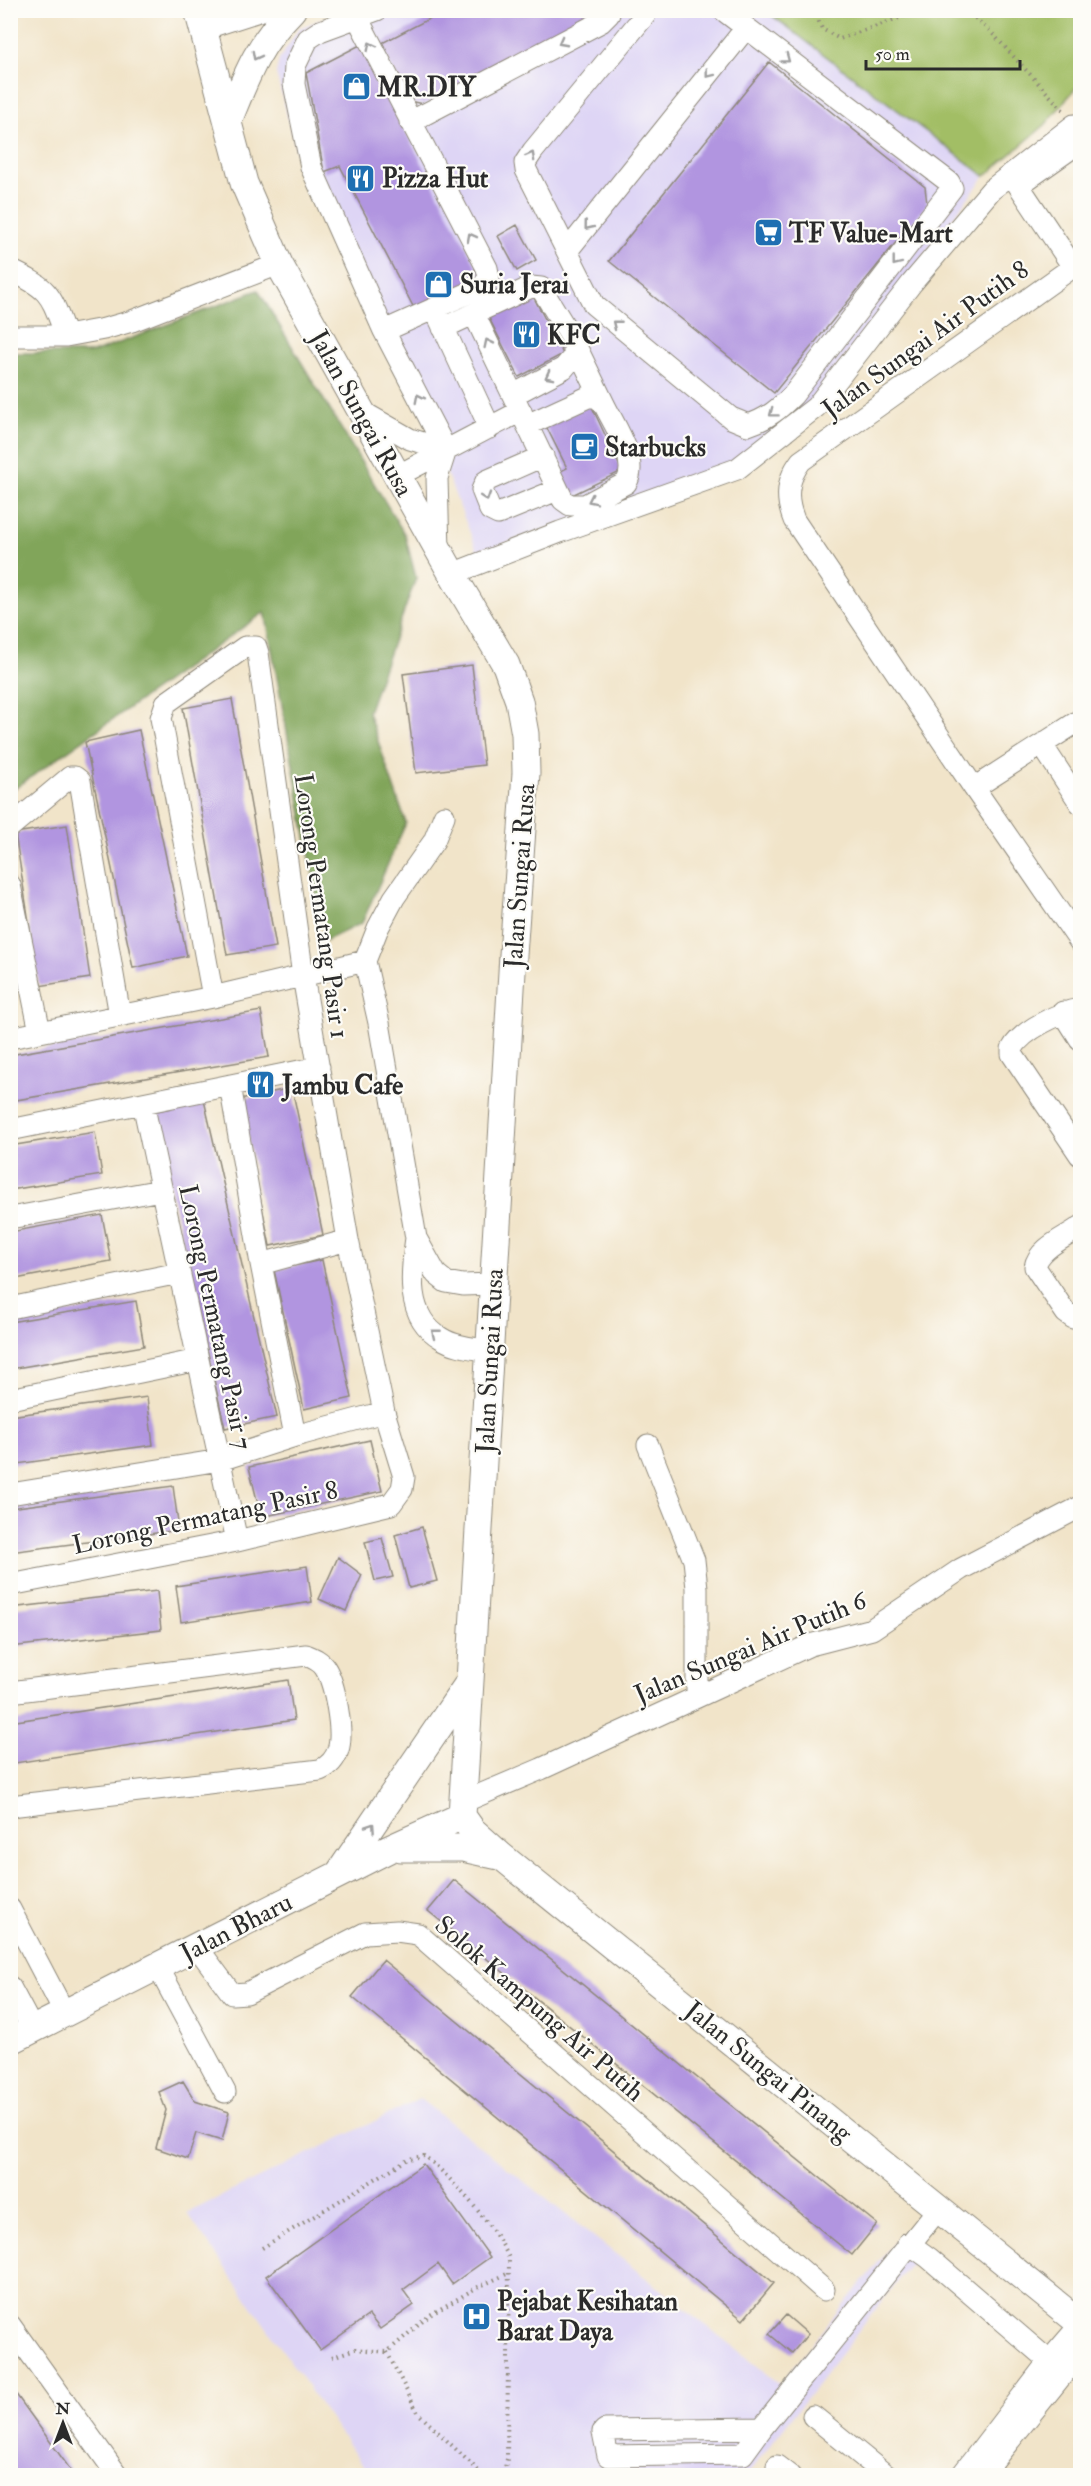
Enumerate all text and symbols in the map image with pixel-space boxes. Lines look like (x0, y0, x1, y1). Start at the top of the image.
scale bar (866, 33, 1020, 71)
one-way arrow (558, 35, 569, 46)
one-way arrow (367, 41, 379, 52)
text: 50 m (875, 43, 910, 66)
one-way arrow (252, 50, 263, 60)
one-way arrow (780, 51, 791, 62)
one-way arrow (706, 67, 717, 78)
shop icon: MR.DIY (340, 71, 372, 103)
place label: MR.DIY (376, 72, 477, 104)
one-way arrow (524, 152, 535, 163)
restaurant icon: Pizza Hut (345, 162, 377, 194)
place label: Pizza Hut (382, 163, 489, 195)
supermarket icon: TF Value-Mart (752, 217, 784, 249)
place label: TF Value-Mart (788, 218, 953, 250)
one-way arrow (584, 219, 595, 230)
one-way arrow (467, 233, 478, 244)
street label: Jalan Sungai Air Putih 8 (815, 254, 1035, 426)
one-way arrow (892, 256, 903, 267)
shop icon: Suria Jerai (423, 268, 455, 300)
place label: Suria Jerai (460, 269, 569, 301)
restaurant icon: KFC (510, 319, 542, 351)
place label: KFC (547, 320, 601, 352)
one-way arrow (611, 320, 622, 331)
street label: Jalan Sungai Rusa (302, 324, 420, 503)
one-way arrow (484, 339, 496, 350)
one-way arrow (544, 369, 555, 380)
one-way arrow (415, 394, 426, 405)
one-way arrow (768, 406, 779, 417)
cafe icon: Starbucks (568, 431, 600, 463)
place label: Starbucks (605, 432, 706, 464)
one-way arrow (479, 491, 491, 502)
one-way arrow (588, 493, 599, 505)
street label: Lorong Permatang Pasir 1 (287, 771, 355, 1041)
street label: Jalan Sungai Rusa (498, 782, 542, 971)
restaurant icon: Jambu Cafe (245, 1069, 277, 1101)
place label: Jambu Cafe (280, 1070, 403, 1102)
street label: Lorong Permatang Pasir 7 (171, 1182, 259, 1453)
street label: Jalan Sungai Rusa (469, 1267, 511, 1455)
one-way arrow (431, 1329, 442, 1340)
street label: Lorong Permatang Pasir 8 (70, 1474, 341, 1562)
street label: Jalan Sungai Air Putih 6 (629, 1584, 873, 1712)
one-way arrow (364, 1823, 375, 1834)
street label: Jalan Bharu (174, 1886, 298, 1970)
street label: Solok Kampung Air Putih (427, 1909, 651, 2109)
street label: Jalan Sungai Pinang (677, 1994, 860, 2150)
place label: Pejabat Kesihatan Barat Daya (497, 2286, 678, 2349)
hospital icon: Pejabat Kesihatan Barat Daya (460, 2300, 492, 2332)
north arrow (33, 2393, 93, 2453)
text: N (55, 2399, 71, 2419)

